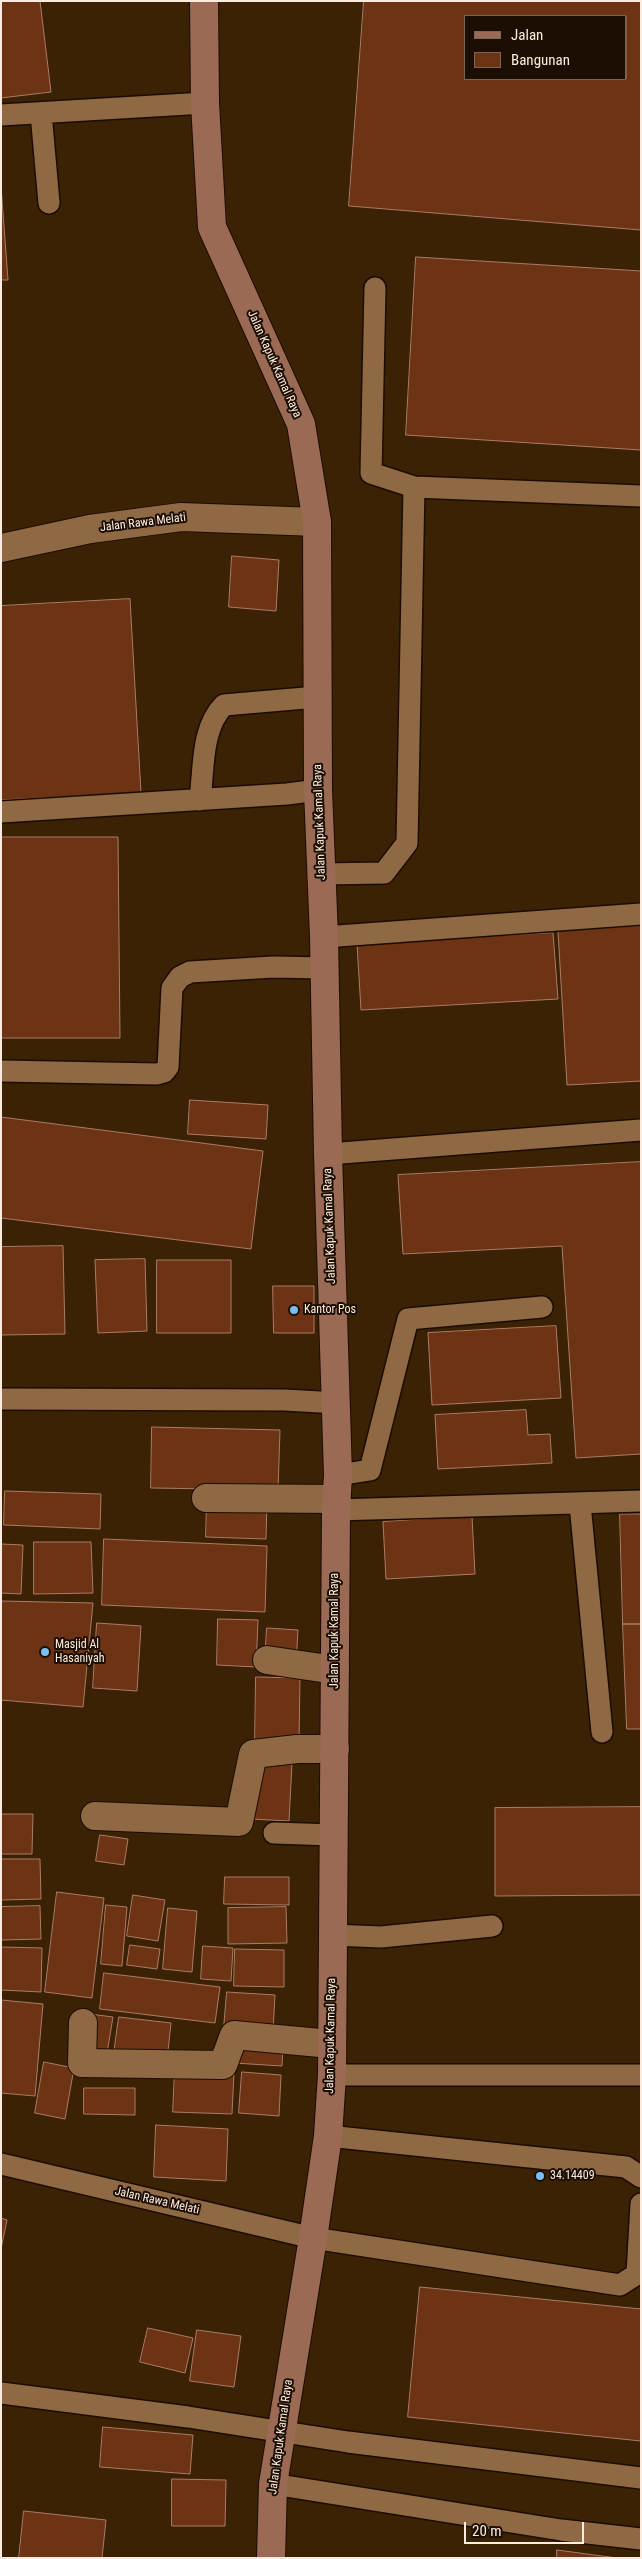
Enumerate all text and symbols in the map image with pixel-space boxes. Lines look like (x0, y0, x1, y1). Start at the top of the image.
legend (464, 15, 627, 80)
text: Jalan (511, 26, 543, 44)
text: Bangunan (511, 51, 570, 69)
street label: Jalan Kapuk Kamal Raya (244, 308, 304, 420)
street label: Jalan Rawa Melati (99, 511, 187, 535)
street label: Jalan Kapuk Kamal Raya (311, 764, 329, 880)
street label: Jalan Kapuk Kamal Raya (321, 1168, 339, 1284)
place label: Kantor Pos (304, 1303, 356, 1317)
marker: Kantor Pos (288, 1304, 300, 1316)
street label: Jalan Kapuk Kamal Raya (328, 1573, 342, 1689)
place label: Masjid Al Hasaniyah (55, 1638, 104, 1666)
marker: Masjid Al Hasaniyah (39, 1646, 51, 1658)
street label: Jalan Kapuk Kamal Raya (323, 1978, 339, 2094)
place label: 34.14409 (550, 2169, 595, 2183)
marker: 34.14409 (534, 2170, 546, 2182)
street label: Jalan Rawa Melati (113, 2184, 201, 2218)
street label: Jalan Kapuk Kamal Raya (266, 2379, 296, 2495)
scale bar (467, 2512, 587, 2544)
text: 20 m (472, 2522, 502, 2540)

